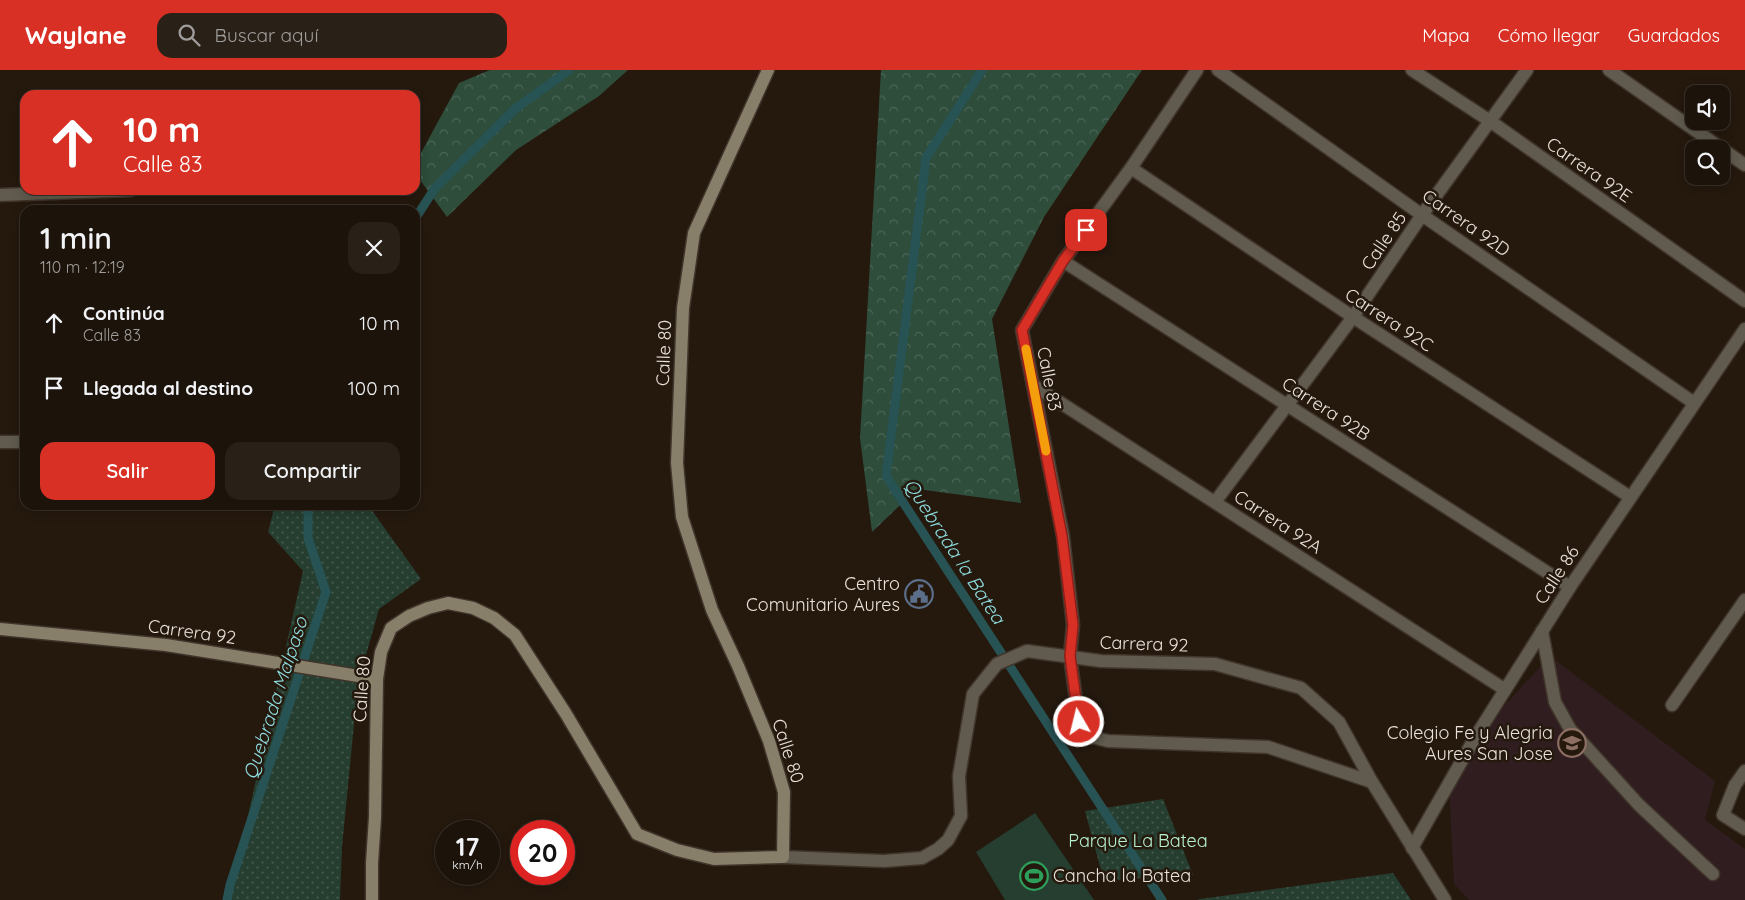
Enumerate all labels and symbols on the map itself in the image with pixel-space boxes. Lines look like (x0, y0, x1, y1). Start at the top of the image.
street label: Carrera 92E (1542, 132, 1636, 207)
street label: Carrera 92D (1418, 184, 1515, 261)
street label: Calle 85 (1356, 207, 1411, 274)
pin (1065, 209, 1107, 251)
street label: Carrera 92C (1341, 283, 1438, 357)
street label: Calle 80 (651, 319, 676, 387)
street label: Calle 83 (1032, 345, 1067, 413)
street label: Carrera 92B (1278, 372, 1375, 446)
water label: Quebrada la Batea (899, 474, 1012, 629)
street label: Carrera 92A (1230, 485, 1327, 559)
street label: Calle 86 (1529, 541, 1584, 608)
place label: Centro Comunitario Aures (746, 572, 900, 616)
public building icon: Centro Comunitario Aures (904, 579, 934, 609)
water label: Quebrada Malpaso (237, 612, 313, 782)
street label: Carrera 92 (146, 614, 238, 649)
street label: Carrera 92 (1099, 630, 1189, 657)
street label: Calle 80 (348, 655, 375, 723)
position arrow (1052, 695, 1104, 747)
street label: Calle 80 (767, 716, 810, 786)
place label: Colegio Fe y Alegria Aures San Jose (1387, 721, 1553, 765)
school or university icon: Colegio Fe y Alegria Aures San Jose (1557, 728, 1587, 758)
speed limit sign: 20 (510, 820, 575, 885)
park label: Parque La Batea (1068, 829, 1208, 852)
sports icon: Cancha la Batea (1019, 861, 1049, 891)
place label: Cancha la Batea (1053, 864, 1191, 887)

